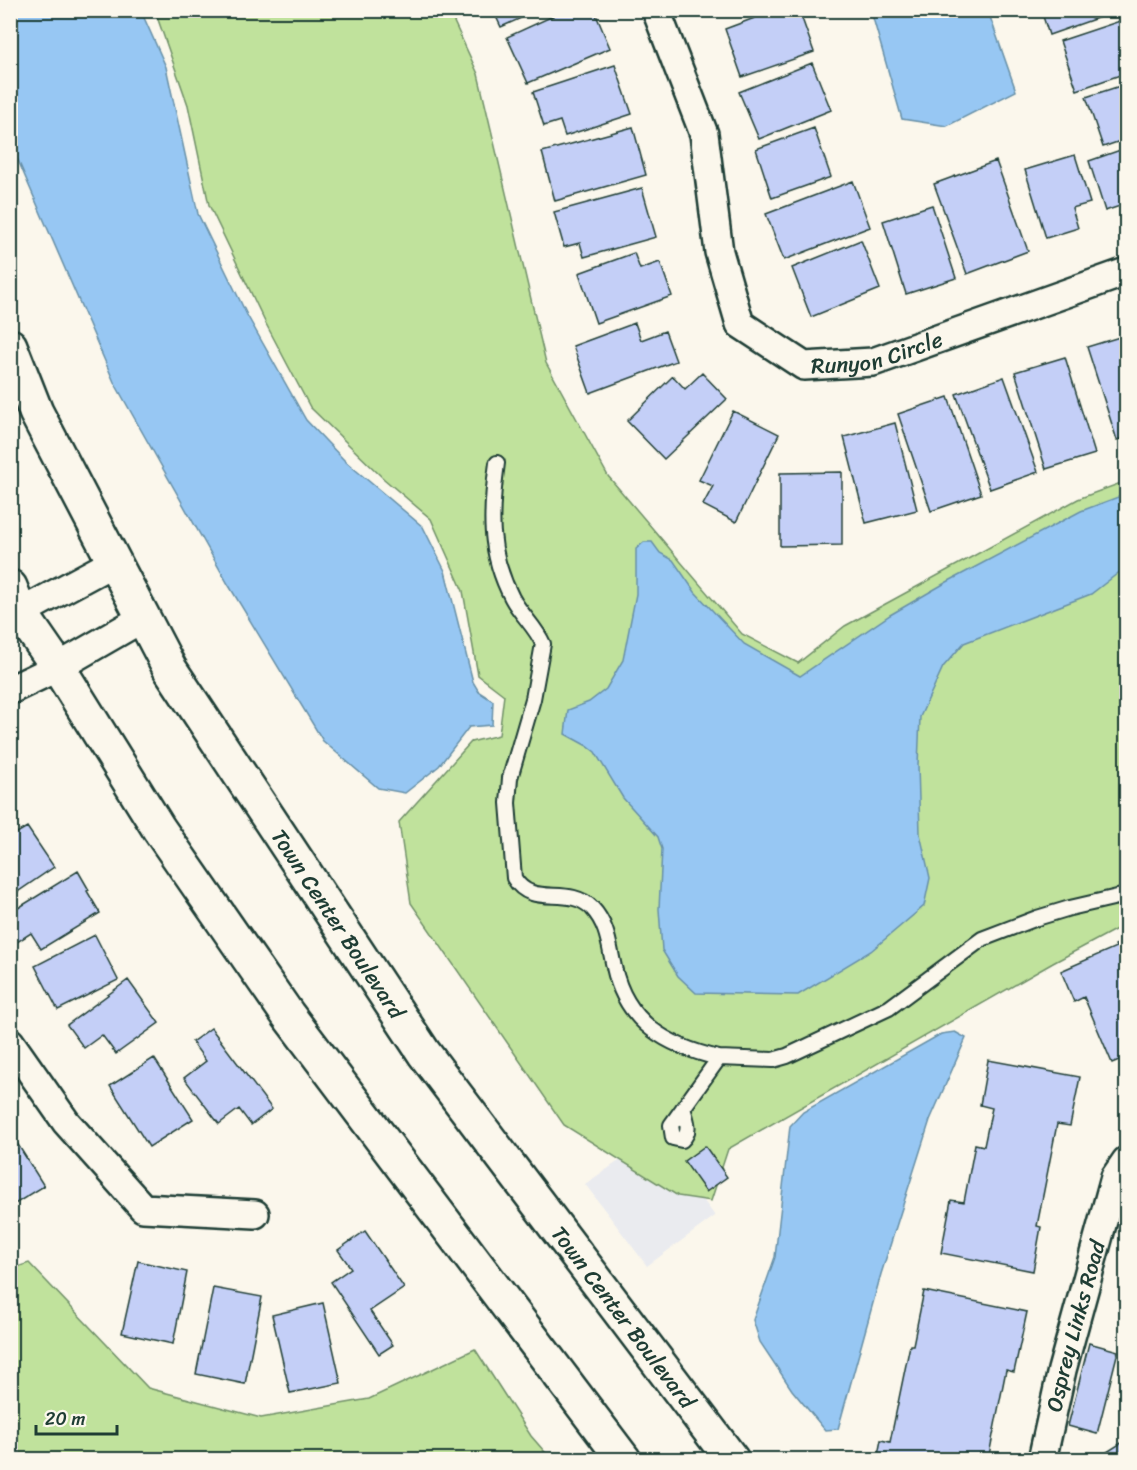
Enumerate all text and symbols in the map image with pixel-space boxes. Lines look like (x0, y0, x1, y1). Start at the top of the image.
street label: Runyon Circle (810, 319, 948, 385)
street label: Town Center Boulevard (261, 820, 417, 1028)
street label: Town Center Boulevard (541, 1217, 707, 1418)
street label: Osprey Links Road (1034, 1234, 1117, 1415)
scale bar (36, 1398, 117, 1436)
text: 20 m (45, 1403, 85, 1435)

